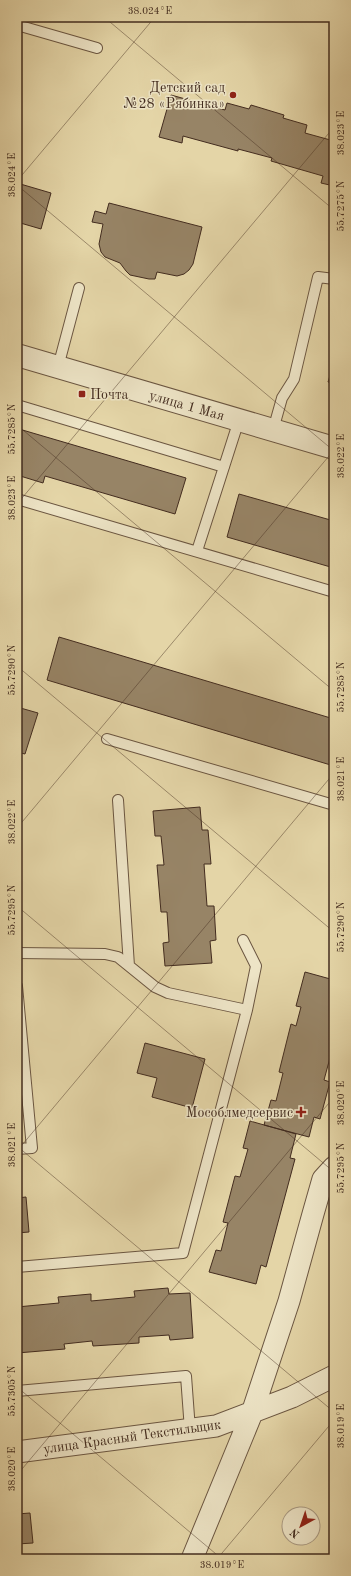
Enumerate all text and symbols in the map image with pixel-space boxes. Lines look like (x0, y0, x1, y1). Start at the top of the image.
text: 38.024°E (128, 6, 172, 16)
place label: Детский сад №28 «Рябинка» (124, 81, 225, 111)
marker: Детский сад №28 «Рябинка» (228, 90, 238, 100)
text: 38.023°E (336, 111, 346, 155)
text: 38.024°E (7, 153, 17, 197)
text: 55.7275°N (336, 180, 346, 232)
place label: Почта (90, 388, 129, 402)
marker: Почта (77, 389, 87, 399)
street label: улица 1 Мая (147, 389, 226, 423)
text: 55.7285°N (7, 403, 17, 455)
text: 38.022°E (336, 434, 346, 478)
text: 38.023°E (7, 476, 17, 520)
text: 55.7290°N (7, 644, 17, 696)
text: 55.7285°N (336, 661, 346, 713)
text: 38.021°E (336, 757, 346, 801)
text: 38.022°E (7, 800, 17, 844)
text: 55.7295°N (7, 884, 17, 936)
text: 55.7290°N (336, 901, 346, 953)
text: 38.020°E (336, 1081, 346, 1125)
place label: Мособлмедсервис (186, 1106, 293, 1120)
marker: Мособлмедсервис (296, 1107, 306, 1117)
text: 38.021°E (7, 1123, 17, 1167)
text: 55.7295°N (336, 1142, 346, 1194)
text: 55.7305°N (7, 1365, 17, 1417)
text: 38.019°E (336, 1404, 346, 1448)
street label: улица Красный Текстильщик (42, 1418, 222, 1456)
text: 38.020°E (7, 1447, 17, 1491)
north arrow (281, 1506, 321, 1546)
text: N (288, 1525, 302, 1539)
text: 38.019°E (200, 1560, 244, 1570)

